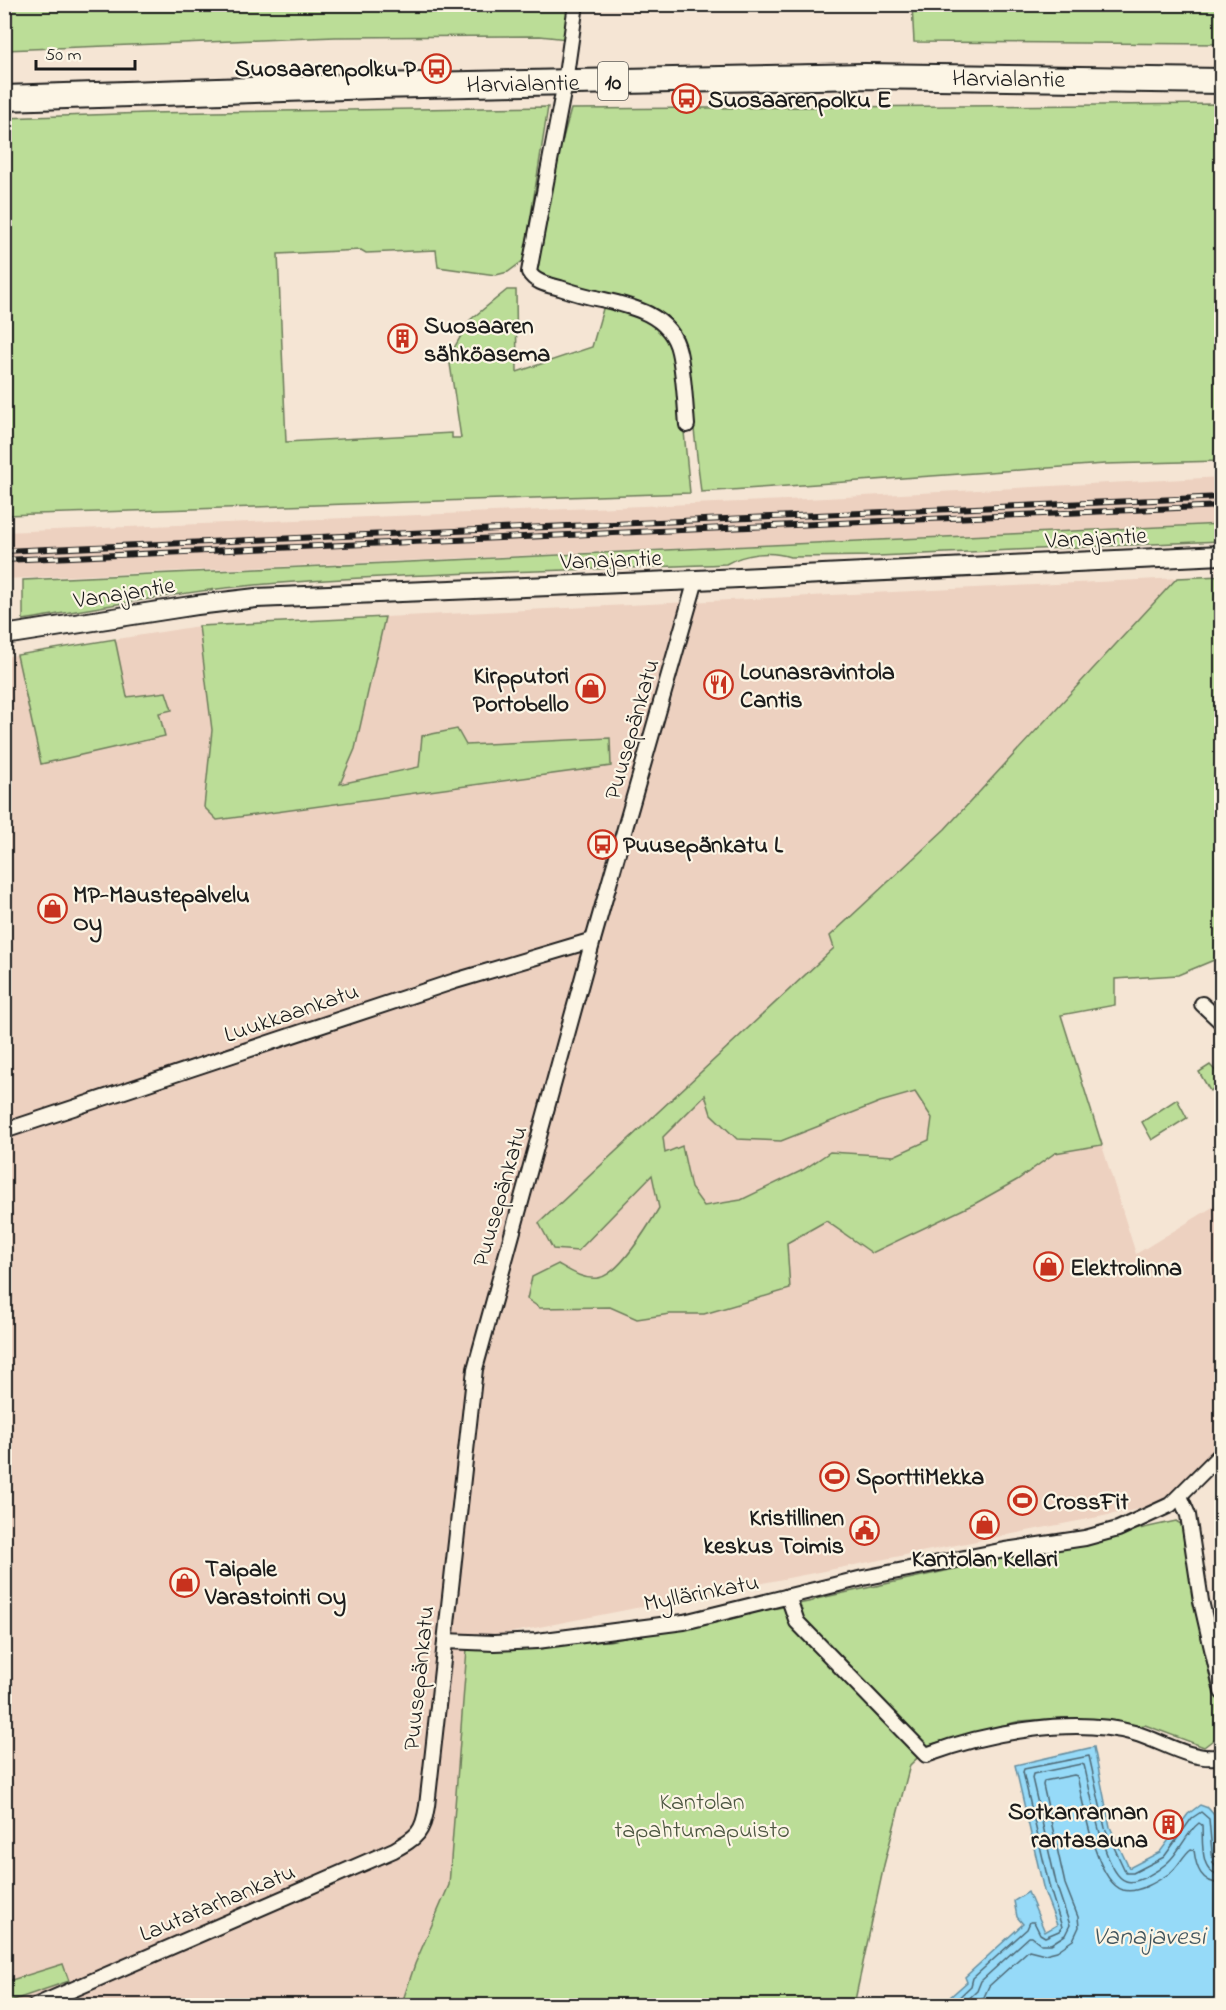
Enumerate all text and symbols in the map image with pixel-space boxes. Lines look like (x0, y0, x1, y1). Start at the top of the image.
scale bar (36, 33, 135, 71)
text: 50 m (45, 43, 82, 69)
bus stop icon: Suosaarenpolku P (421, 52, 453, 84)
place label: Suosaarenpolku P (235, 53, 417, 88)
road number: 10 (598, 62, 628, 100)
street label: Harvialantie (952, 62, 1066, 99)
street label: Harvialantie (466, 67, 580, 104)
bus stop icon: Suosaarenpolku E (671, 83, 703, 115)
place label: Suosaarenpolku E (708, 84, 891, 119)
place label: Suosaaren sähköasema (424, 310, 550, 373)
building icon: Suosaaren sähköasema (387, 323, 419, 355)
street label: Vanajantie (1043, 519, 1148, 560)
street label: Vanajantie (559, 542, 663, 581)
street label: Vanajantie (70, 569, 178, 620)
street label: Puusepänkatu (597, 655, 670, 804)
place label: Lounasravintola Cantis (740, 656, 895, 719)
place label: Kirpputori Portobello (473, 660, 569, 723)
restaurant icon: Lounasravintola Cantis (703, 669, 735, 701)
shop icon: Kirpputori Portobello (574, 673, 606, 705)
bus stop icon: Puusepänkatu L (586, 828, 618, 860)
place label: Puusepänkatu L (623, 829, 784, 864)
place label: MP-Maustepalvelu Oy (73, 879, 250, 943)
shop icon: MP-Maustepalvelu Oy (36, 892, 68, 924)
street label: Luukkaankatu (220, 975, 364, 1054)
street label: Puusepänkatu (465, 1122, 538, 1271)
shop icon: Elektrolinna (1033, 1251, 1065, 1283)
place label: Elektrolinna (1070, 1252, 1182, 1287)
sports icon: SporttiMekka (819, 1460, 851, 1492)
place label: SporttiMekka (856, 1461, 984, 1496)
sports icon: CrossFit (1006, 1485, 1038, 1517)
place label: CrossFit (1043, 1486, 1129, 1521)
place label: Kristillinen keskus Toimis (703, 1502, 844, 1565)
shop icon: Kantolan Kellari (969, 1509, 1001, 1541)
public building icon: Kristillinen keskus Toimis (849, 1515, 881, 1547)
place label: Kantolan Kellari (912, 1543, 1058, 1578)
place label: Taipale Varastointi Oy (204, 1553, 346, 1617)
shop icon: Taipale Varastointi Oy (168, 1566, 200, 1598)
street label: Myllärinkatu (641, 1566, 762, 1624)
street label: Puusepänkatu (396, 1604, 445, 1752)
park label: Kantolan tapahtumapuisto (614, 1786, 790, 1849)
place label: Sotkanrannan rantasauna (1008, 1796, 1148, 1859)
building icon: Sotkanrannan rantasauna (1153, 1809, 1185, 1841)
street label: Lautatarhankatu (135, 1856, 301, 1953)
water label: Vanajavesi (1093, 1919, 1208, 1957)

